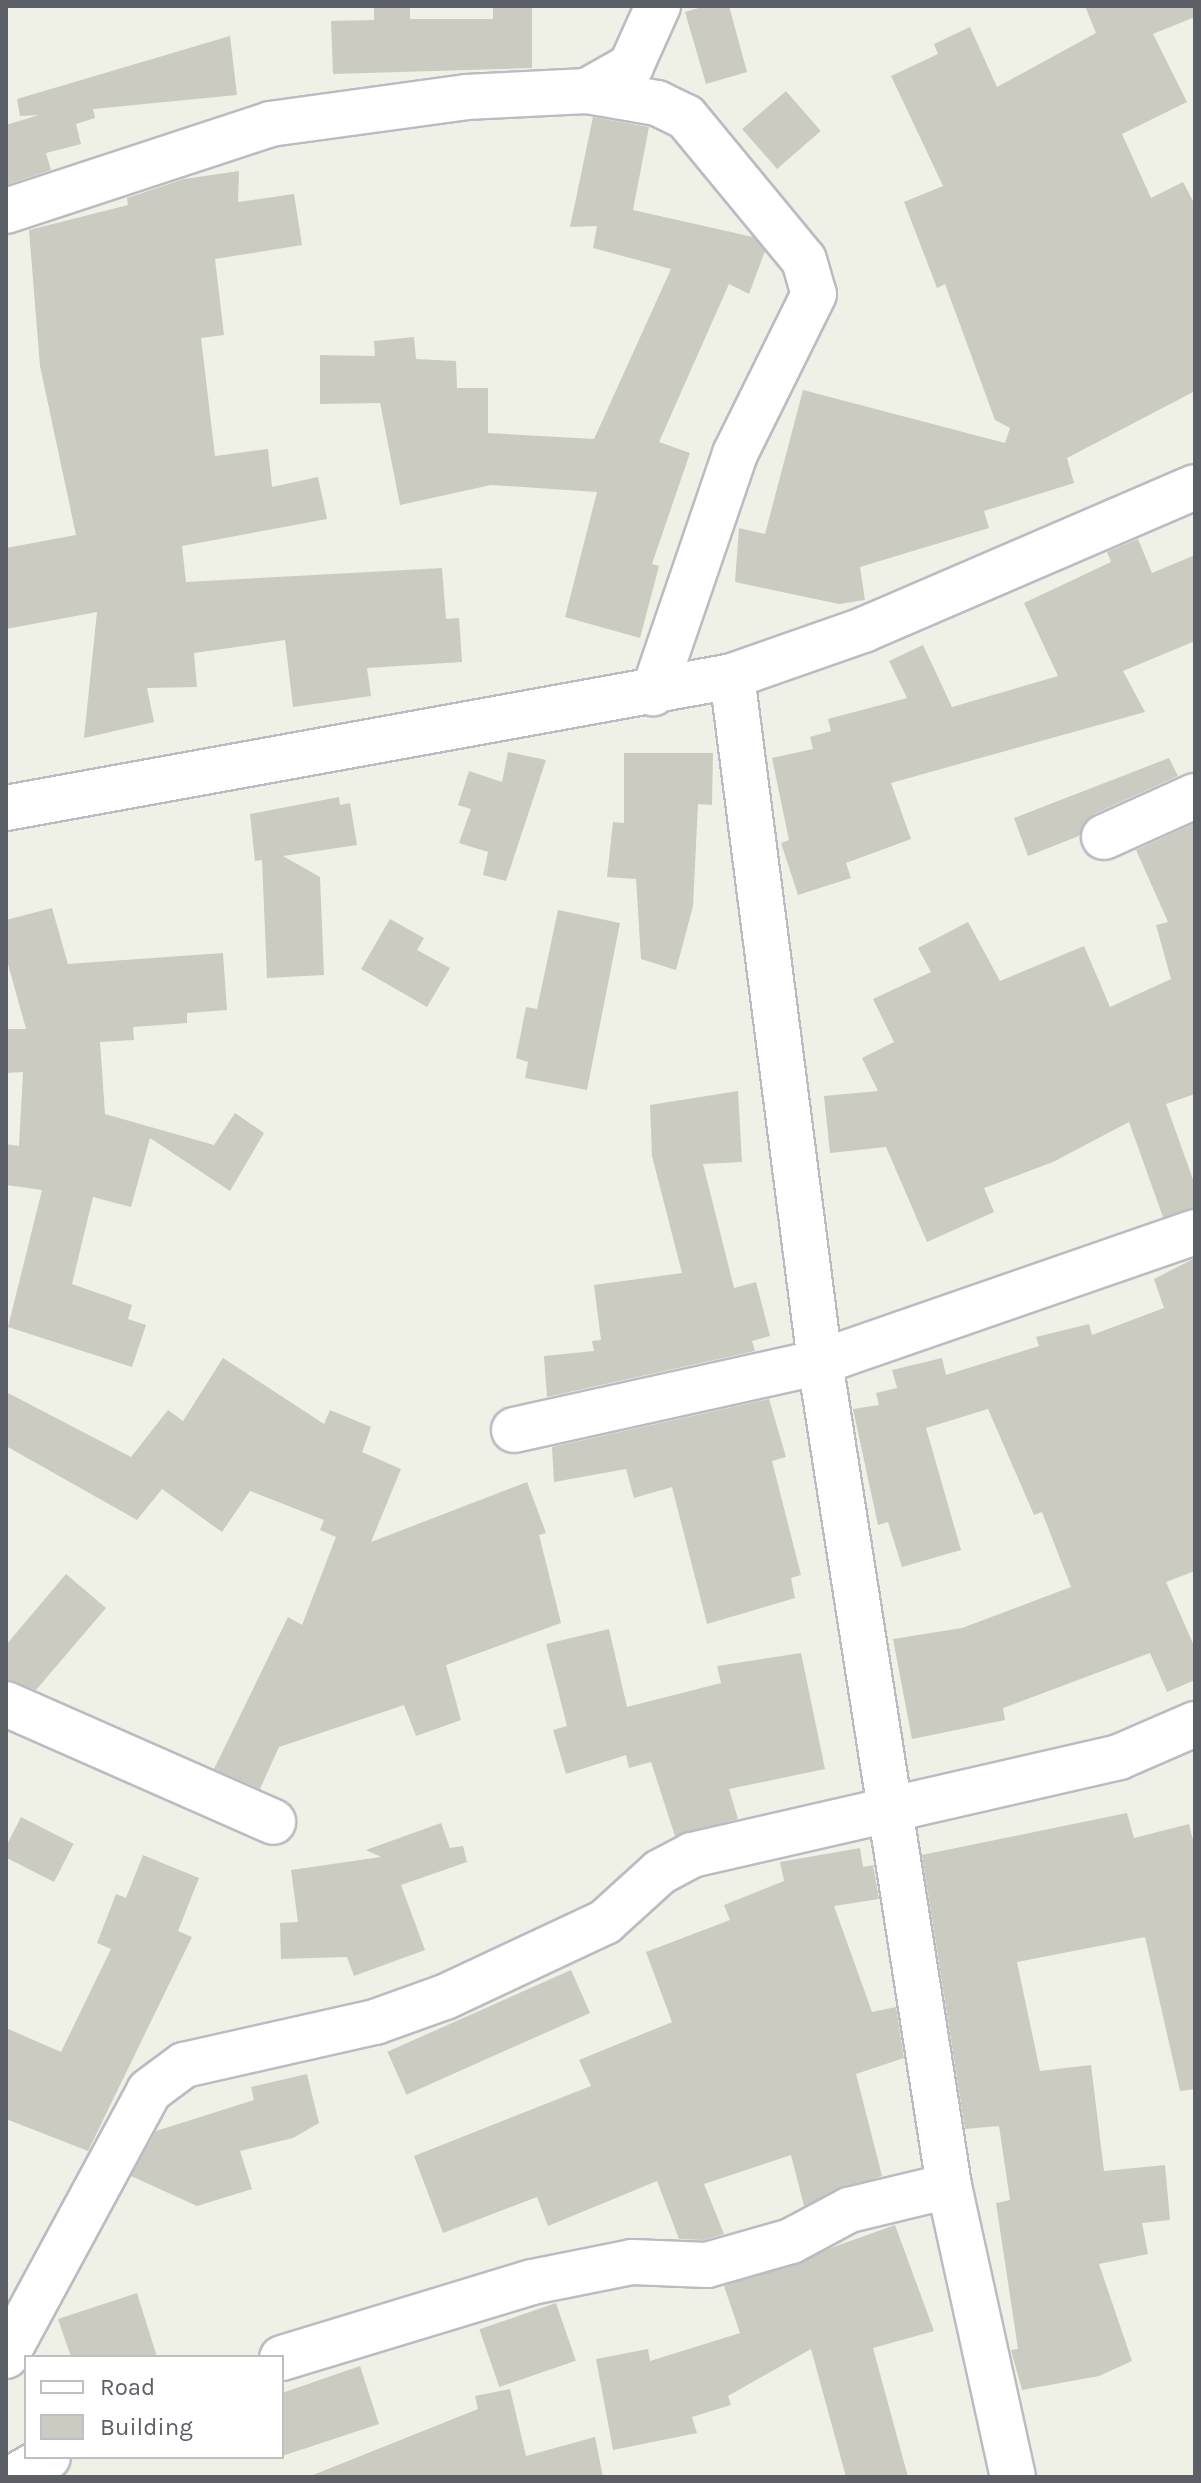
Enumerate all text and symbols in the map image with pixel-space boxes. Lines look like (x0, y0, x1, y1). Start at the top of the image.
legend (24, 2355, 284, 2459)
text: Road (100, 2373, 155, 2401)
text: Building (100, 2413, 193, 2441)

